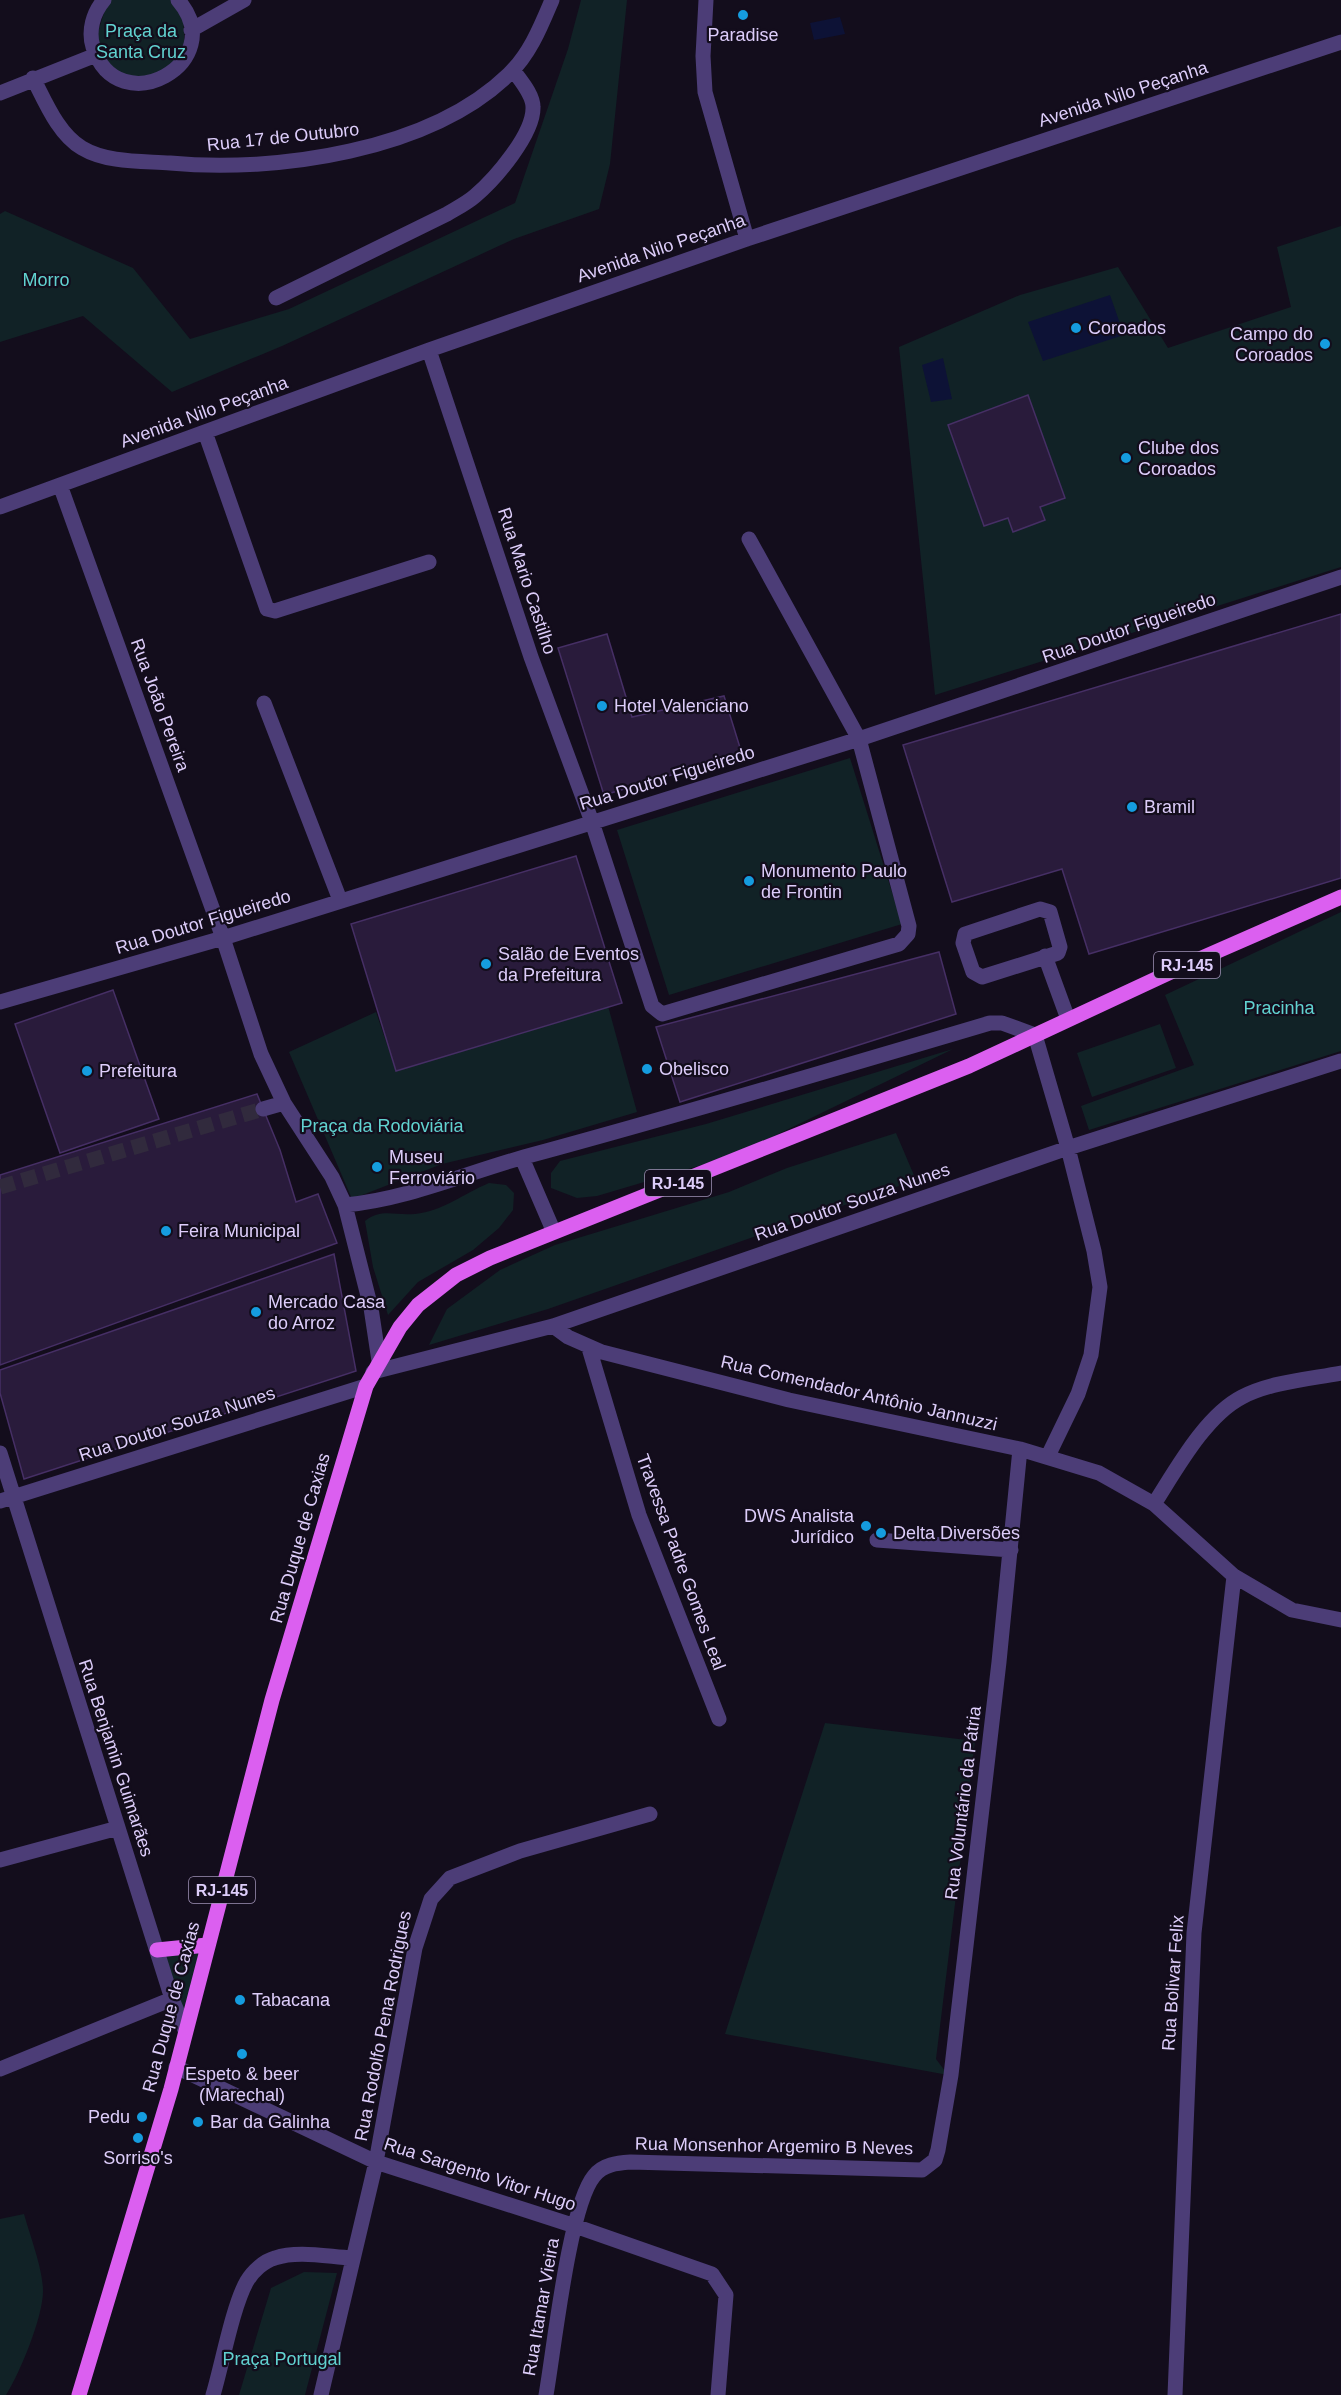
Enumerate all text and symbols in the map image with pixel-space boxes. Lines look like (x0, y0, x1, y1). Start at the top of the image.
marker: Paradise (736, 8, 750, 22)
park label: Praça da Santa Cruz (96, 21, 186, 62)
place label: Paradise (707, 25, 779, 45)
street label: Avenida Nilo Peçanha (1036, 57, 1211, 131)
street label: Rua 17 de Outubro (206, 119, 360, 155)
street label: Avenida Nilo Peçanha (574, 209, 749, 286)
park label: Morro (22, 270, 70, 290)
place label: Coroados (1088, 318, 1166, 338)
marker: Coroados (1069, 321, 1083, 335)
place label: Campo do Coroados (1230, 324, 1313, 365)
marker: Campo do Coroados (1318, 337, 1332, 351)
street label: Avenida Nilo Peçanha (118, 372, 291, 452)
place label: Clube dos Coroados (1138, 438, 1219, 479)
marker: Clube dos Coroados (1119, 451, 1133, 465)
street label: Rua Mario Castilho (494, 505, 560, 657)
street label: Rua Doutor Figueiredo (1040, 589, 1218, 667)
street label: Rua João Pereira (127, 636, 194, 775)
place label: Hotel Valenciano (614, 696, 749, 716)
marker: Hotel Valenciano (595, 699, 609, 713)
street label: Rua Doutor Figueiredo (577, 742, 757, 814)
place label: Bramil (1144, 797, 1195, 817)
marker: Bramil (1125, 800, 1139, 814)
place label: Monumento Paulo de Frontin (761, 861, 907, 902)
marker: Monumento Paulo de Frontin (742, 874, 756, 888)
street label: Rua Doutor Figueiredo (113, 886, 293, 958)
place label: Salão de Eventos da Prefeitura (498, 944, 639, 985)
road number: RJ-145 (1154, 952, 1220, 978)
marker: Salão de Eventos da Prefeitura (479, 957, 493, 971)
park label: Pracinha (1243, 998, 1316, 1018)
place label: Obelisco (659, 1059, 729, 1079)
place label: Prefeitura (99, 1061, 178, 1081)
marker: Obelisco (640, 1062, 654, 1076)
marker: Prefeitura (80, 1064, 94, 1078)
park label: Praça da Rodoviária (300, 1116, 465, 1136)
place label: Museu Ferroviário (389, 1147, 475, 1188)
street label: Rua Doutor Souza Nunes (752, 1159, 952, 1245)
marker: Museu Ferroviário (370, 1160, 384, 1174)
road number: RJ-145 (645, 1170, 711, 1196)
place label: Feira Municipal (178, 1221, 300, 1241)
marker: Feira Municipal (159, 1224, 173, 1238)
place label: Mercado Casa do Arroz (268, 1292, 386, 1333)
marker: Mercado Casa do Arroz (249, 1305, 263, 1319)
street label: Rua Comendador Antônio Jannuzzi (719, 1351, 999, 1435)
street label: Rua Doutor Souza Nunes (76, 1383, 278, 1465)
street label: Rua Duque de Caxias (266, 1451, 334, 1625)
street label: Travessa Padre Gomes Leal (633, 1451, 729, 1673)
place label: DWS Analista Jurídico (744, 1506, 855, 1547)
marker: DWS Analista Jurídico (859, 1519, 873, 1533)
place label: Delta Diversões (893, 1523, 1020, 1543)
marker: Delta Diversões (874, 1526, 888, 1540)
street label: Rua Benjamin Guimarães (75, 1657, 157, 1859)
street label: Rua Voluntário da Pátria (941, 1704, 985, 1901)
road number: RJ-145 (189, 1877, 255, 1903)
street label: Rua Rodolfo Pena Rodrigues (351, 1909, 415, 2143)
street label: Rua Bolivar Felix (1158, 1914, 1188, 2052)
street label: Rua Duque de Caxias (139, 1919, 203, 2095)
place label: Tabacana (252, 1990, 331, 2010)
marker: Tabacana (233, 1993, 247, 2007)
marker: Espeto & beer (Marechal) (235, 2047, 249, 2061)
place label: Espeto & beer (Marechal) (185, 2064, 299, 2105)
place label: Pedu (88, 2107, 130, 2127)
marker: Pedu (135, 2110, 149, 2124)
place label: Bar da Galinha (210, 2112, 331, 2132)
marker: Bar da Galinha (191, 2115, 205, 2129)
marker: Sorriso's (131, 2131, 145, 2145)
street label: Rua Sargento Vitor Hugo (381, 2133, 579, 2215)
street label: Rua Monsenhor Argemiro B Neves (635, 2134, 913, 2158)
place label: Sorriso's (103, 2148, 173, 2168)
street label: Rua Itamar Vieira (519, 2235, 563, 2378)
park label: Praça Portugal (222, 2349, 342, 2369)

